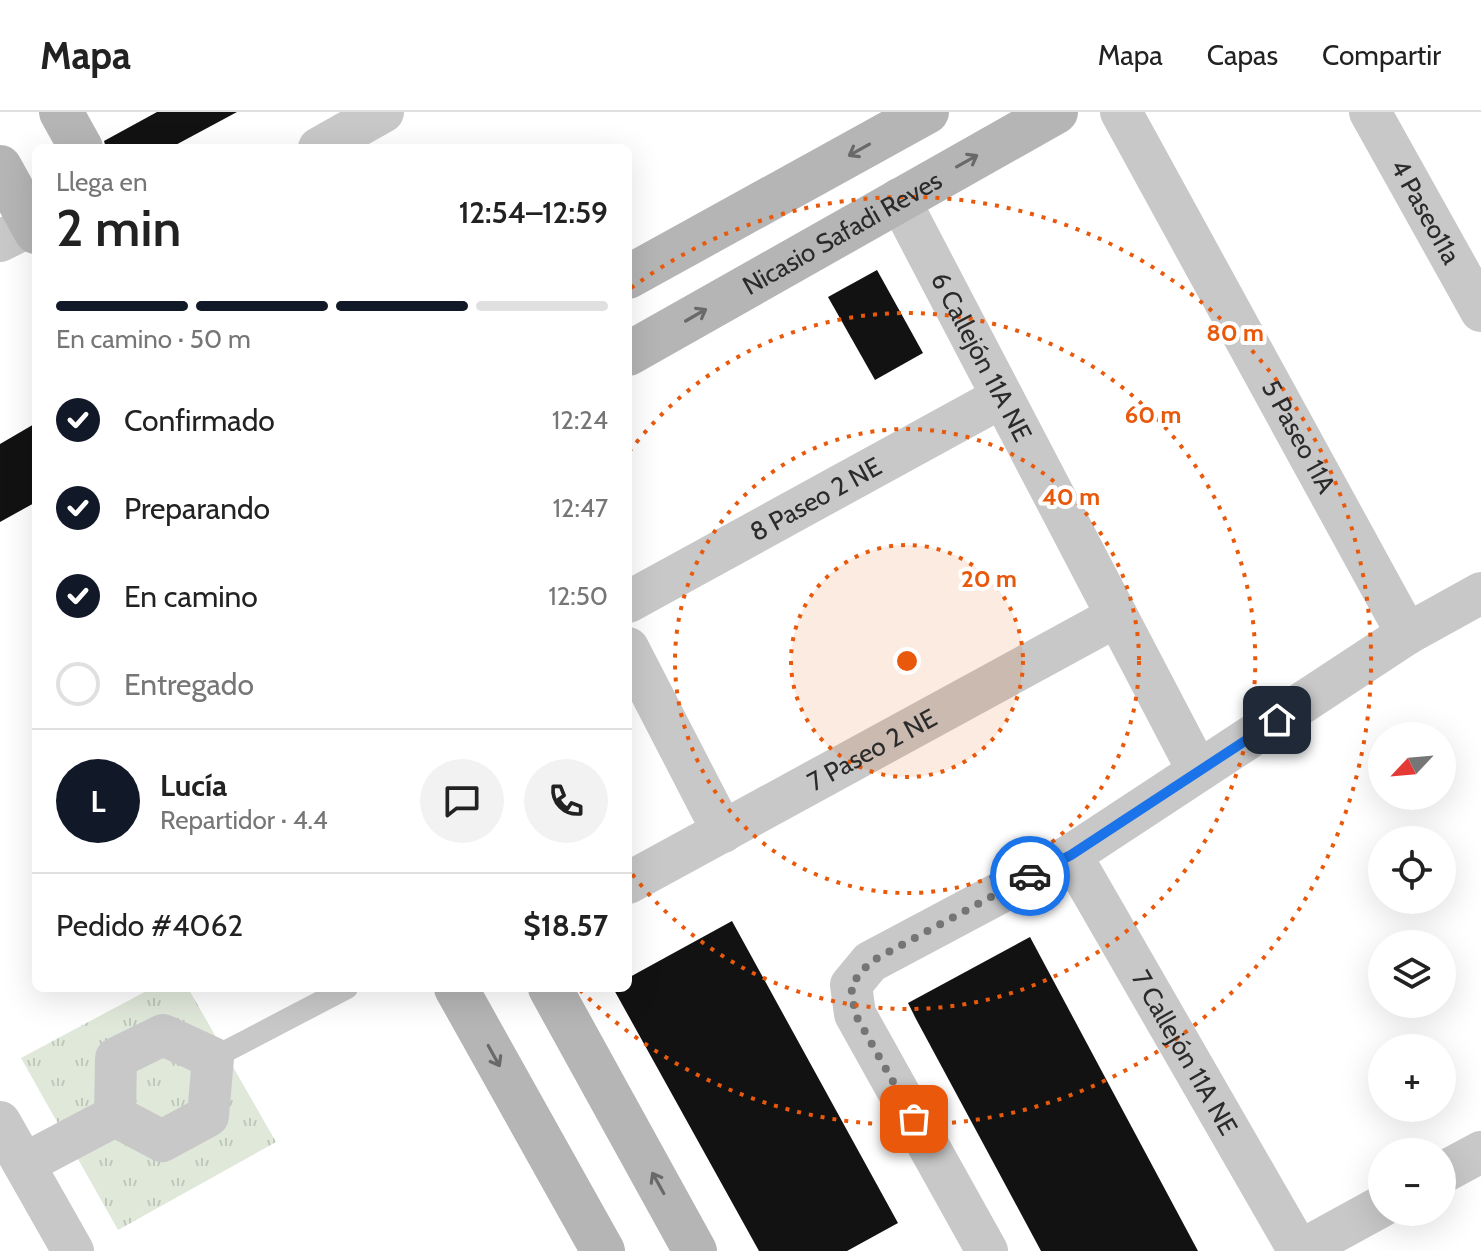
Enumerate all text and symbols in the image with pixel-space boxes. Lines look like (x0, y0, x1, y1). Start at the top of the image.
text: Mapa (40, 32, 131, 79)
text: Mapa (1098, 38, 1163, 72)
text: Capas (1207, 38, 1278, 72)
text: Compartir (1322, 38, 1441, 72)
one-way arrow (848, 142, 871, 158)
one-way arrow (955, 153, 978, 169)
street label: 4 Paseo11a (1384, 154, 1468, 270)
street label: Nicasio Safadi Reves (737, 164, 948, 302)
text: Llega en (56, 166, 147, 198)
text: 12:54–12:59 (459, 194, 608, 231)
text: 2 min (56, 196, 181, 259)
street label: 6 Callejón 11A NE (924, 267, 1039, 447)
one-way arrow (684, 307, 707, 323)
text: 80 m (1206, 318, 1264, 347)
text: En camino · 50 m (56, 323, 251, 355)
street label: 5 Paseo 11A (1255, 374, 1343, 499)
icon: check (56, 398, 100, 442)
text: 60 m (1125, 400, 1181, 429)
text: Confirmado (124, 402, 275, 439)
text: 12:24 (552, 404, 608, 436)
street label: 8 Paseo 2 NE (744, 450, 887, 548)
text: 40 m (1042, 482, 1100, 511)
icon: check (56, 486, 100, 530)
text: Preparando (124, 490, 270, 527)
text: 12:47 (552, 492, 608, 524)
text: 20 m (961, 564, 1017, 593)
icon: check (56, 574, 100, 618)
text: En camino (124, 578, 258, 615)
text: 12:50 (548, 580, 608, 612)
centre of rings (893, 647, 921, 675)
text: Entregado (124, 666, 254, 703)
pin (1243, 686, 1311, 754)
icon: home (1255, 698, 1299, 742)
street label: 7 Paseo 2 NE (802, 702, 942, 798)
north arrow (1368, 722, 1456, 810)
map controls (1368, 722, 1456, 1226)
button: chat (420, 759, 504, 843)
button: phone (524, 759, 608, 843)
text: Lucía (160, 767, 227, 804)
text: L (90, 783, 106, 820)
text: Repartidor · 4.4 (160, 804, 328, 836)
button: locate (1368, 826, 1456, 914)
courier (990, 836, 1070, 916)
icon: car (1008, 854, 1052, 898)
text: Pedido #4062 (56, 907, 243, 944)
text: $18.57 (523, 907, 608, 944)
button: layers (1368, 930, 1456, 1018)
street label: 7 Callejón 11A NE (1125, 965, 1245, 1141)
button: + (1368, 1034, 1456, 1122)
one-way arrow (487, 1044, 503, 1067)
pin (880, 1085, 948, 1153)
icon: bag (892, 1097, 936, 1141)
button: − (1368, 1138, 1456, 1226)
one-way arrow (649, 1171, 665, 1195)

